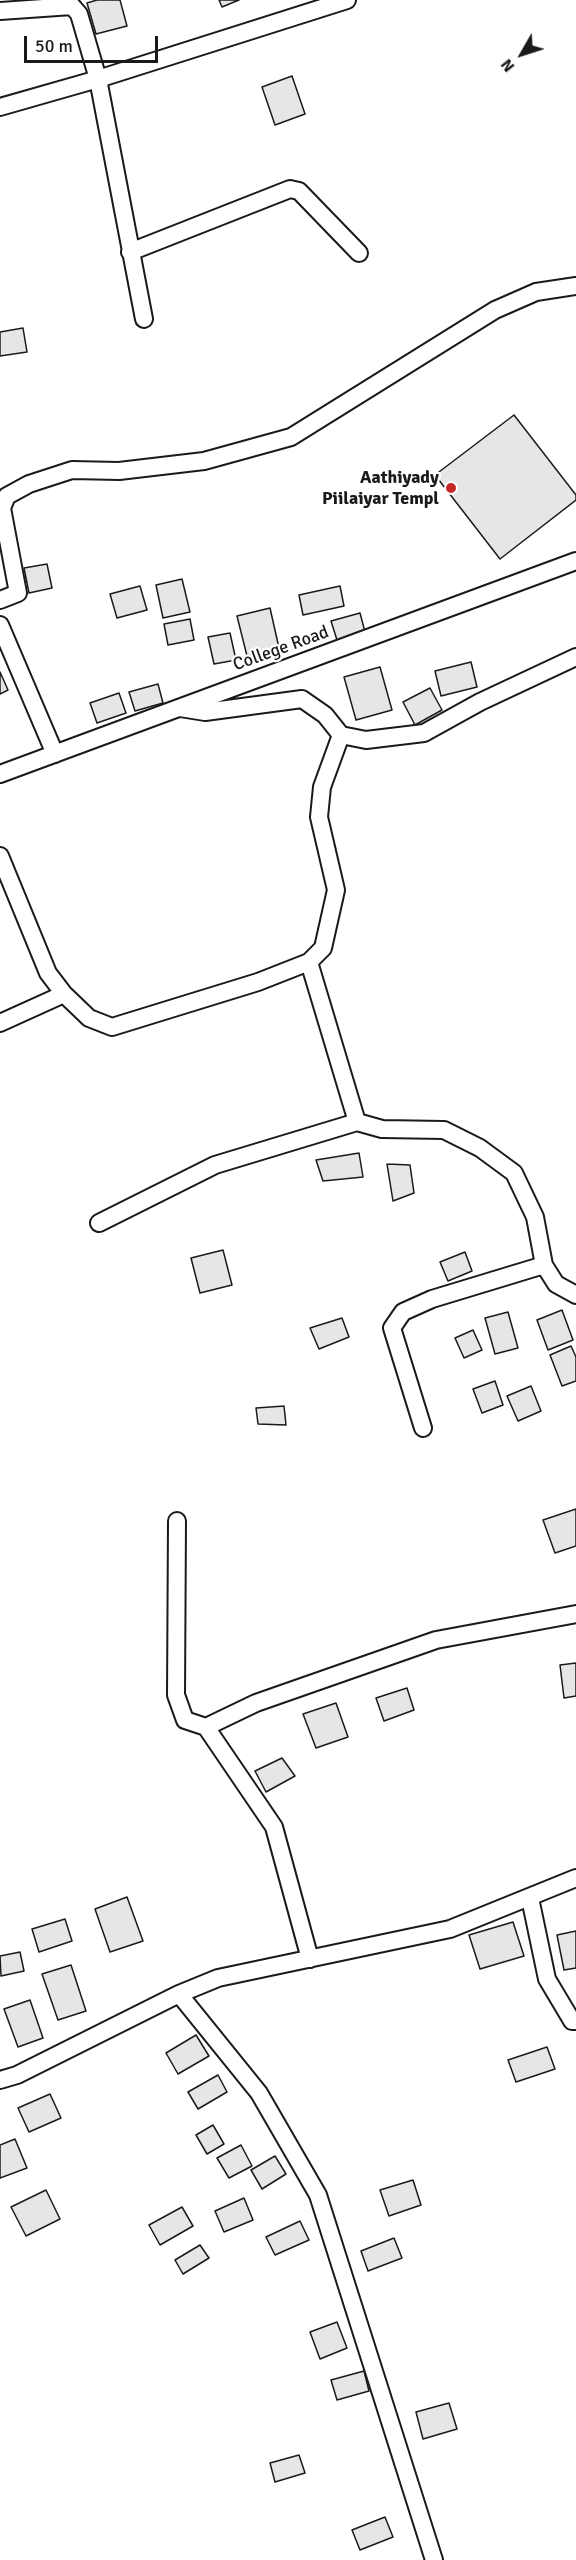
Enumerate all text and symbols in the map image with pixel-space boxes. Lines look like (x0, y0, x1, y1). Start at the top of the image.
scale bar (27, 24, 160, 62)
north arrow (492, 24, 552, 84)
text: 50 m (35, 35, 73, 57)
text: N (497, 55, 519, 76)
place label: Aathiyady Piilaiyar Templ (322, 467, 439, 510)
marker: Aathiyady Piilaiyar Templ (444, 481, 458, 495)
street label: College Road (230, 622, 332, 676)

